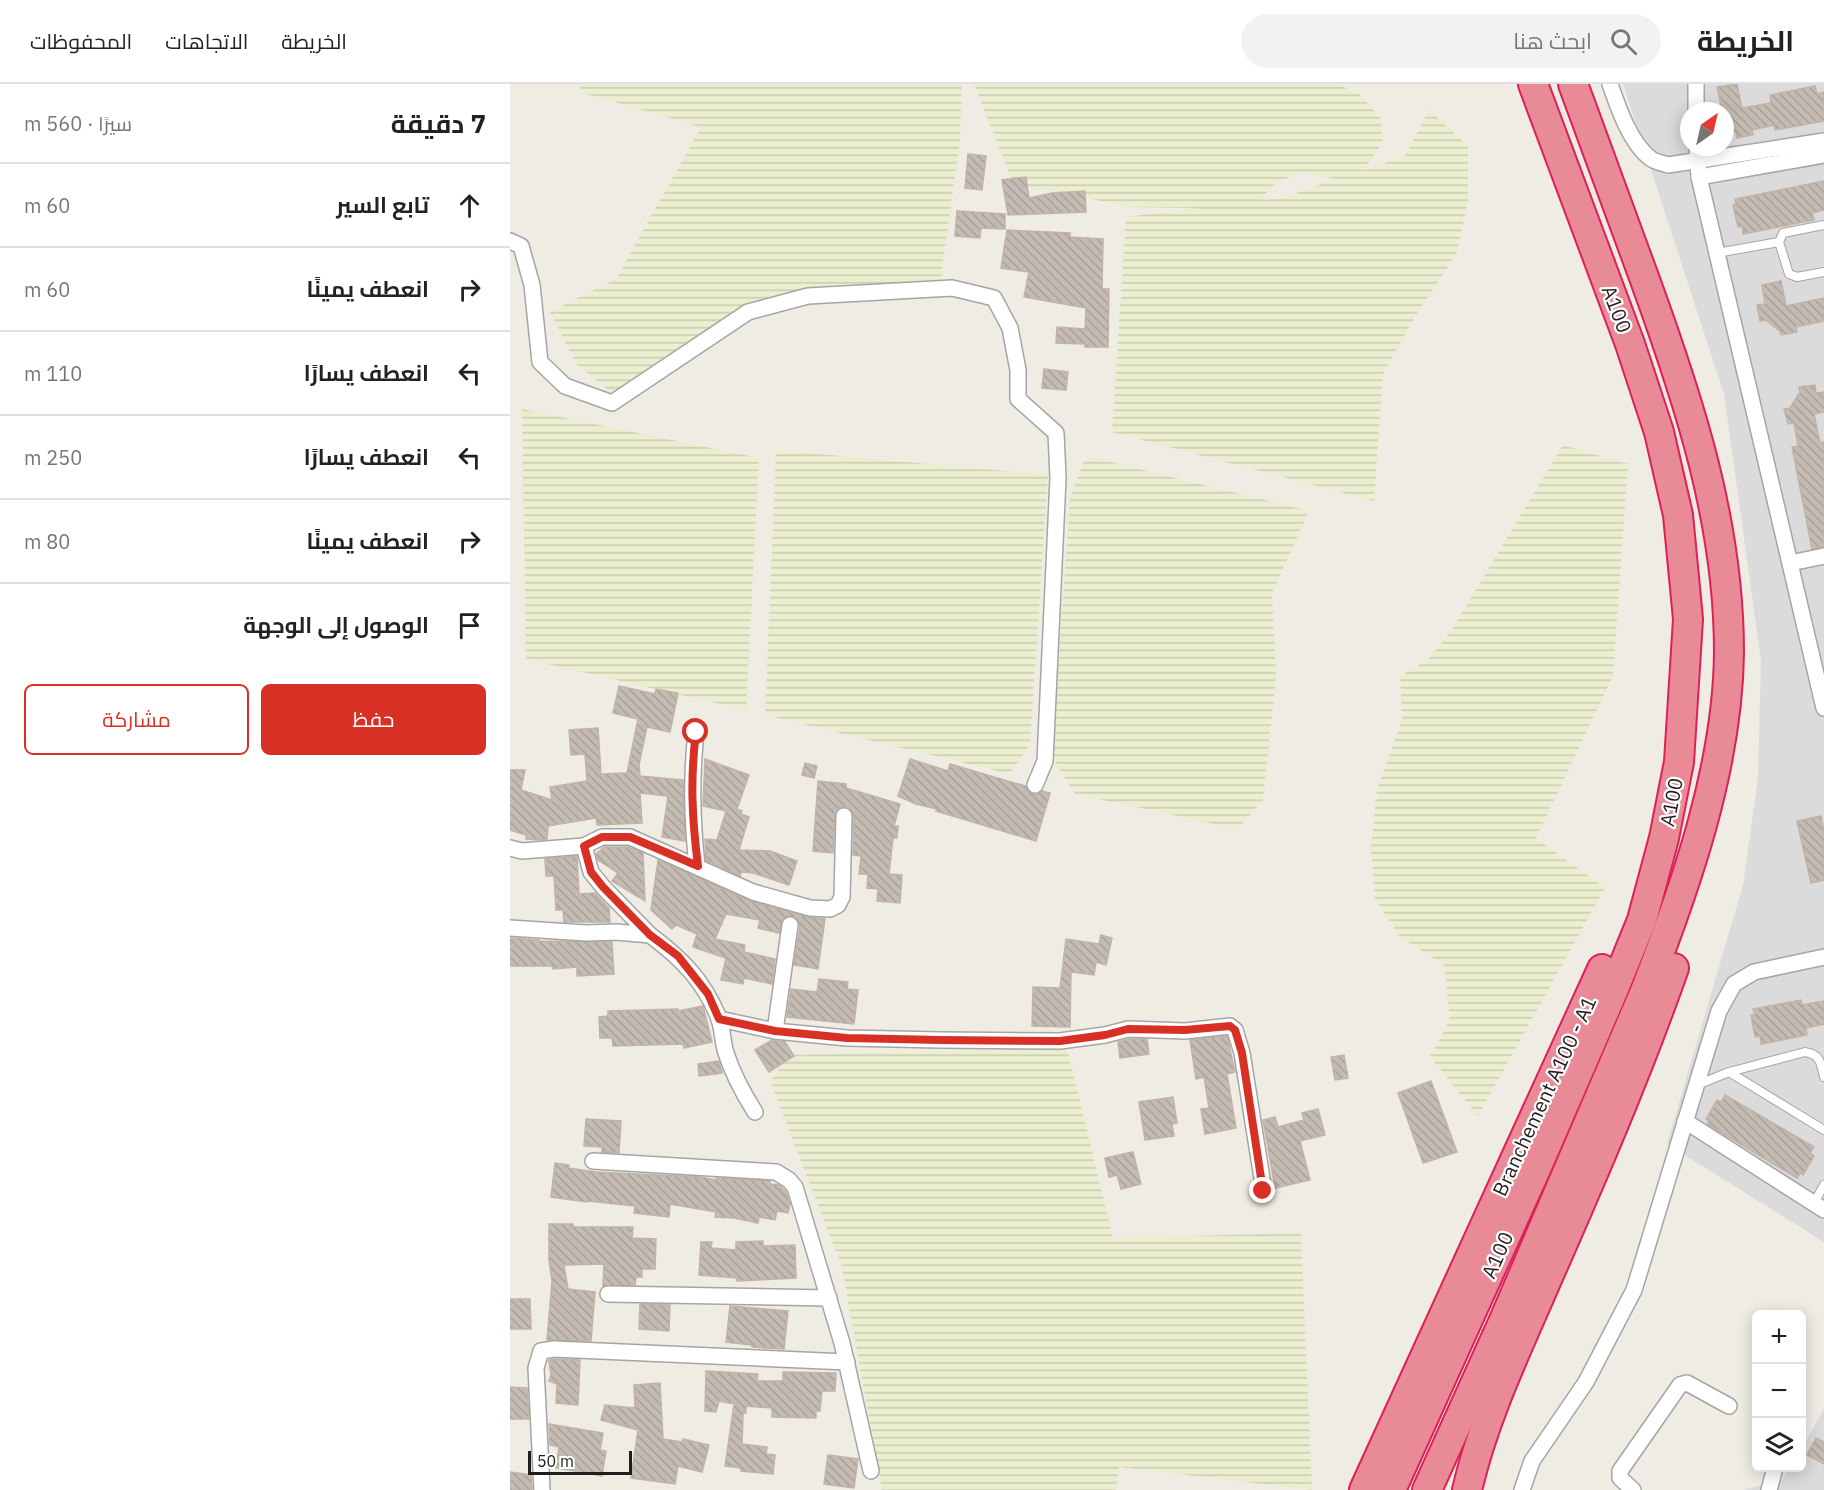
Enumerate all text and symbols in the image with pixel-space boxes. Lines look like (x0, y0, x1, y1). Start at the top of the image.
search box (1241, 14, 1661, 68)
text: الخريطة (1697, 22, 1794, 59)
icon: search (1607, 25, 1640, 58)
text: ابحث هنا (1513, 26, 1592, 55)
text: المحفوظات (30, 27, 132, 55)
text: الاتجاهات (165, 27, 248, 55)
text: الخريطة (281, 27, 347, 55)
north arrow (1680, 102, 1734, 156)
text: 7 دقيقة (391, 106, 486, 140)
text: سيرًا · 560 m (24, 110, 132, 137)
icon: ahead (453, 189, 486, 222)
text: تابع السير (336, 190, 429, 219)
text: 60 m (24, 192, 70, 219)
icon: right (453, 273, 486, 306)
text: انعطف يمينًا (307, 274, 429, 303)
text: 60 m (24, 276, 70, 303)
street label: A100 (1596, 281, 1638, 337)
icon: left (453, 357, 486, 390)
text: انعطف يسارًا (304, 358, 429, 387)
text: 110 m (24, 360, 82, 387)
icon: left (453, 441, 486, 474)
text: انعطف يسارًا (304, 442, 429, 471)
text: 250 m (24, 444, 82, 471)
icon: right (453, 525, 486, 558)
text: انعطف يمينًا (307, 526, 429, 555)
text: 80 m (24, 528, 70, 555)
icon: arrive (453, 609, 486, 642)
text: الوصول إلى الوجهة (243, 610, 429, 639)
button: مشاركة (24, 684, 249, 755)
button: حفظ (261, 684, 486, 755)
route start (682, 718, 708, 744)
street label: A100 (1653, 775, 1689, 829)
street label: Branchement A100 - A1 (1486, 992, 1602, 1200)
route end (1249, 1177, 1275, 1203)
street label: A100 (1475, 1227, 1519, 1283)
map controls (1752, 1310, 1806, 1472)
button: + (1752, 1310, 1806, 1364)
button: − (1752, 1364, 1806, 1418)
button: layers (1752, 1418, 1806, 1472)
scale bar (528, 1448, 632, 1476)
text: 50 m (537, 1451, 574, 1471)

